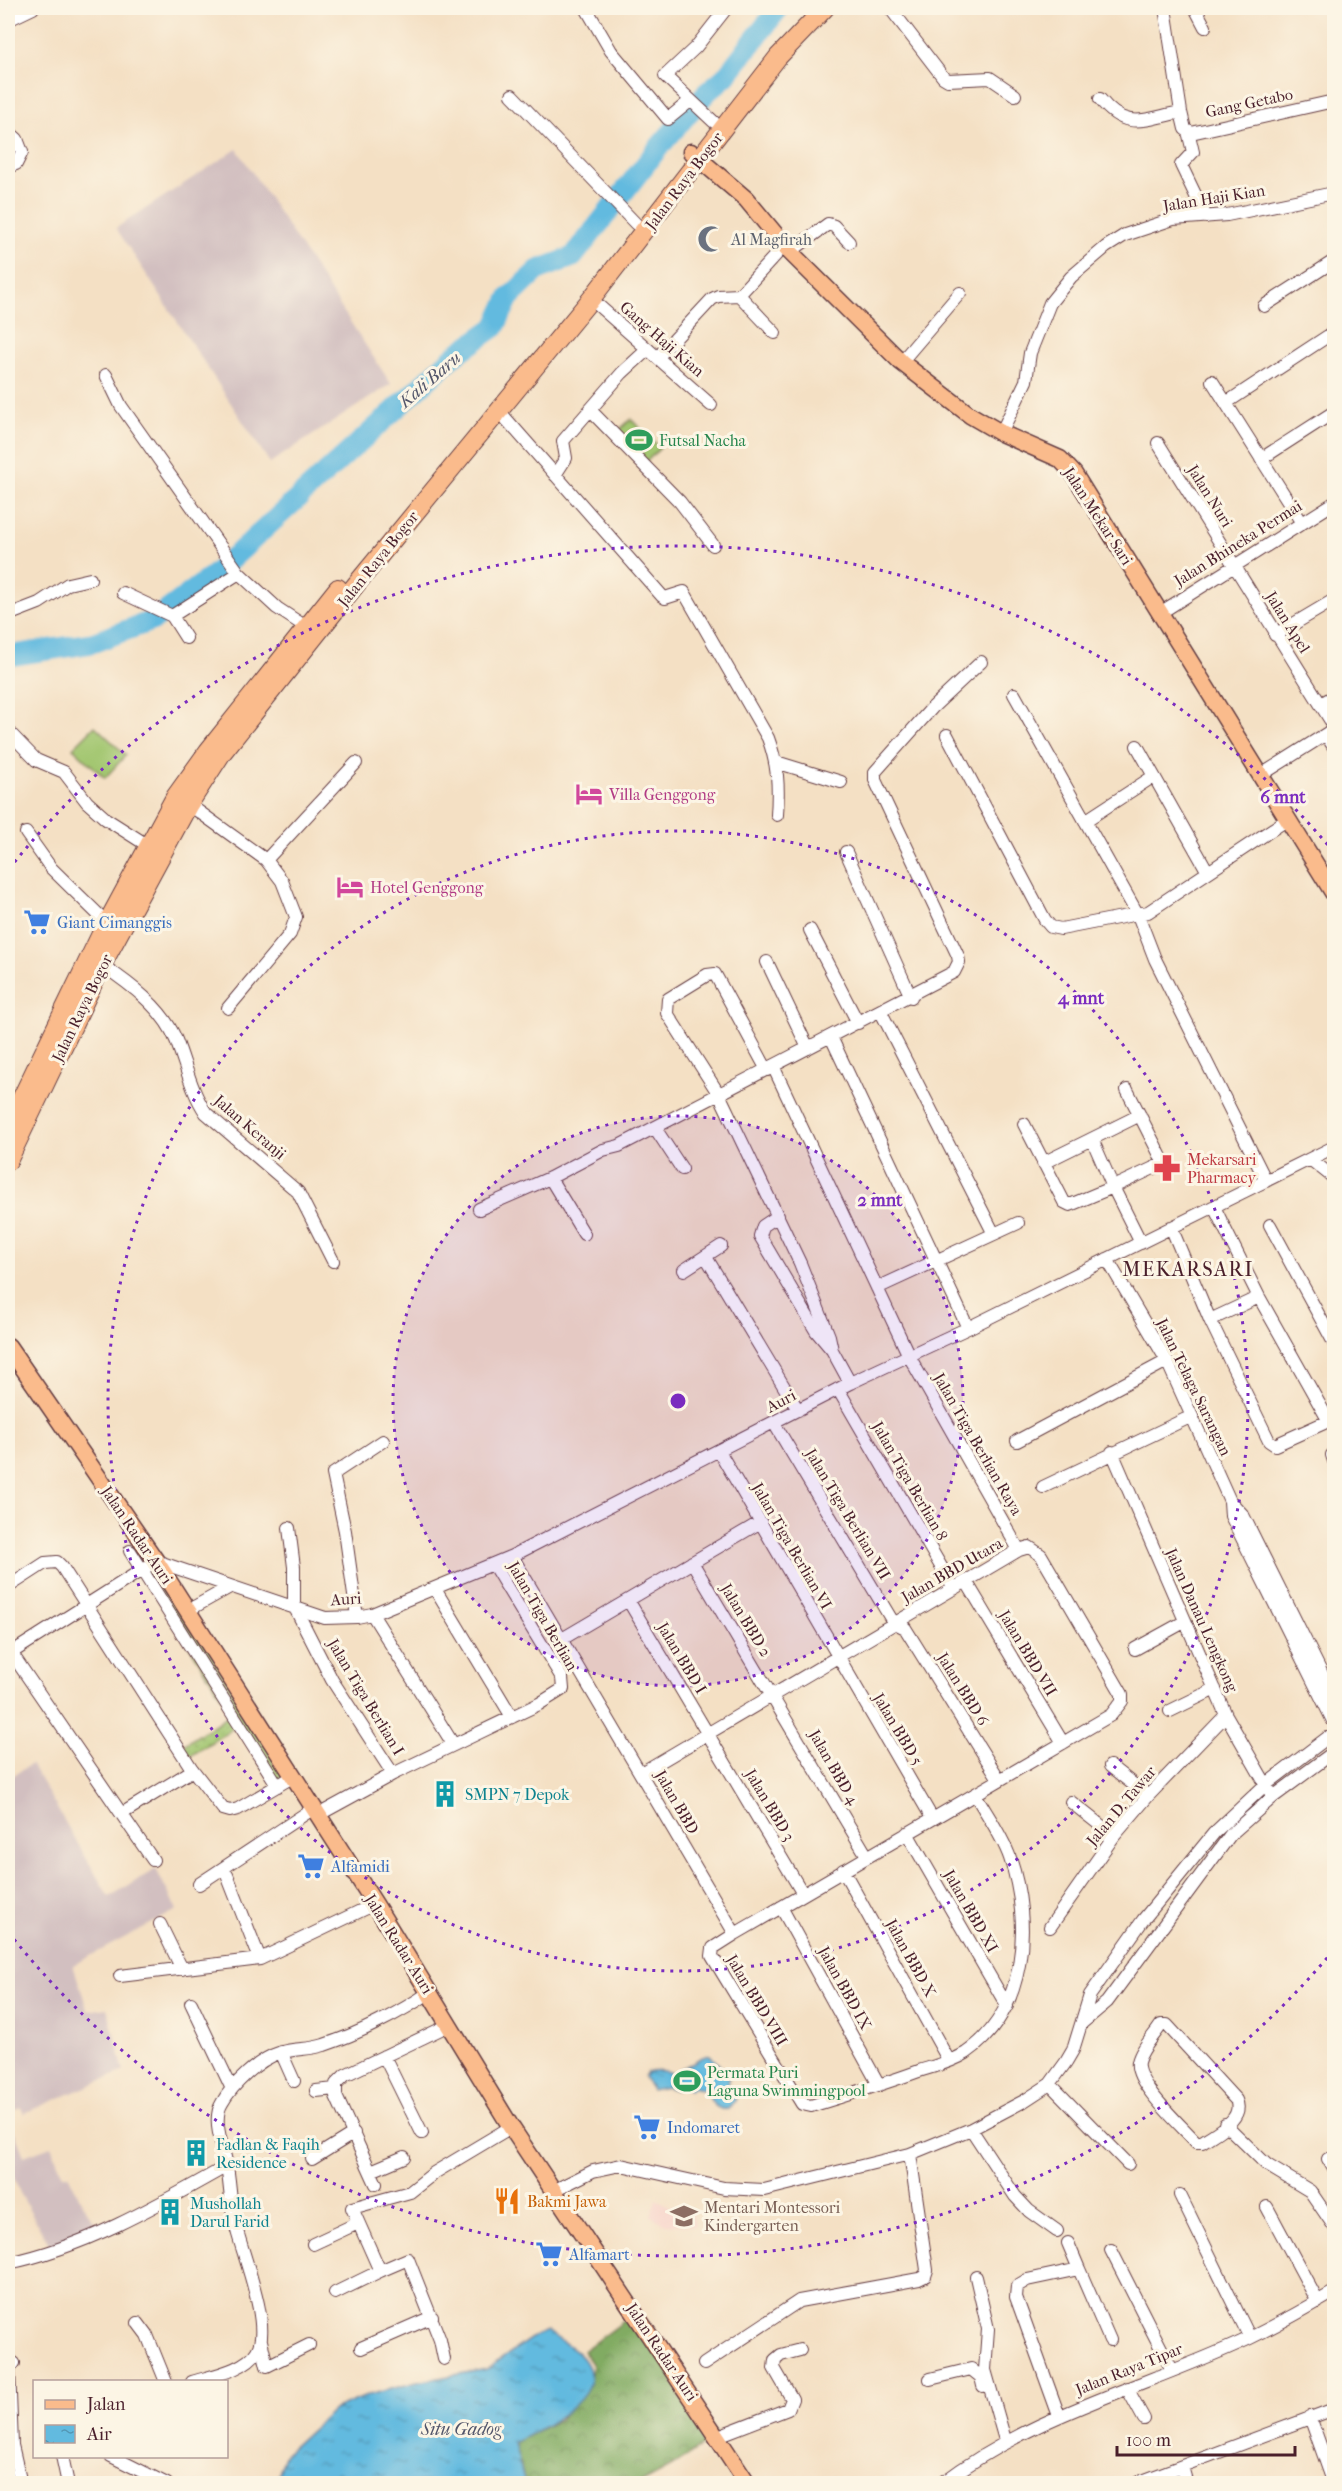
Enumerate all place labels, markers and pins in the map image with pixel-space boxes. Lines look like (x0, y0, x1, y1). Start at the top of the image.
mosque icon: Al Magfirah (696, 224, 726, 254)
place label: Al Magfirah (730, 230, 812, 249)
sports icon: Futsal Nacha (624, 425, 654, 455)
place label: Futsal Nacha (659, 431, 747, 450)
hotel icon: Villa Genggong (574, 779, 604, 809)
place label: Villa Genggong (608, 785, 716, 804)
hotel icon: Hotel Genggong (335, 872, 365, 902)
place label: Hotel Genggong (370, 878, 484, 897)
supermarket icon: Giant Cimanggis (22, 907, 52, 937)
place label: Giant Cimanggis (57, 913, 172, 932)
place label: Mekarsari Pharmacy (1187, 1150, 1257, 1187)
pharmacy icon: Mekarsari Pharmacy (1152, 1153, 1182, 1183)
centre of rings (668, 1391, 688, 1411)
building icon: SMPN 7 Depok (430, 1779, 460, 1809)
place label: SMPN 7 Depok (465, 1785, 570, 1804)
supermarket icon: Alfamidi (296, 1851, 326, 1881)
place label: Alfamidi (330, 1857, 390, 1876)
place label: Permata Puri Laguna Swimmingpool (707, 2063, 866, 2100)
sports icon: Permata Puri Laguna Swimmingpool (672, 2066, 702, 2096)
supermarket icon: Indomaret (632, 2112, 662, 2142)
place label: Indomaret (667, 2118, 741, 2137)
place label: Fadlan & Faqih Residence (216, 2135, 320, 2172)
building icon: Fadlan & Faqih Residence (181, 2138, 211, 2168)
restaurant icon: Bakmi Jawa (492, 2186, 522, 2216)
place label: Bakmi Jawa (527, 2192, 607, 2211)
place label: Mushollah Darul Farid (190, 2194, 270, 2231)
building icon: Mushollah Darul Farid (155, 2197, 185, 2227)
place label: Mentari Montessori Kindergarten (704, 2198, 840, 2235)
school or university icon: Mentari Montessori Kindergarten (669, 2201, 699, 2231)
supermarket icon: Alfamart (534, 2239, 564, 2269)
place label: Alfamart (568, 2245, 630, 2264)

